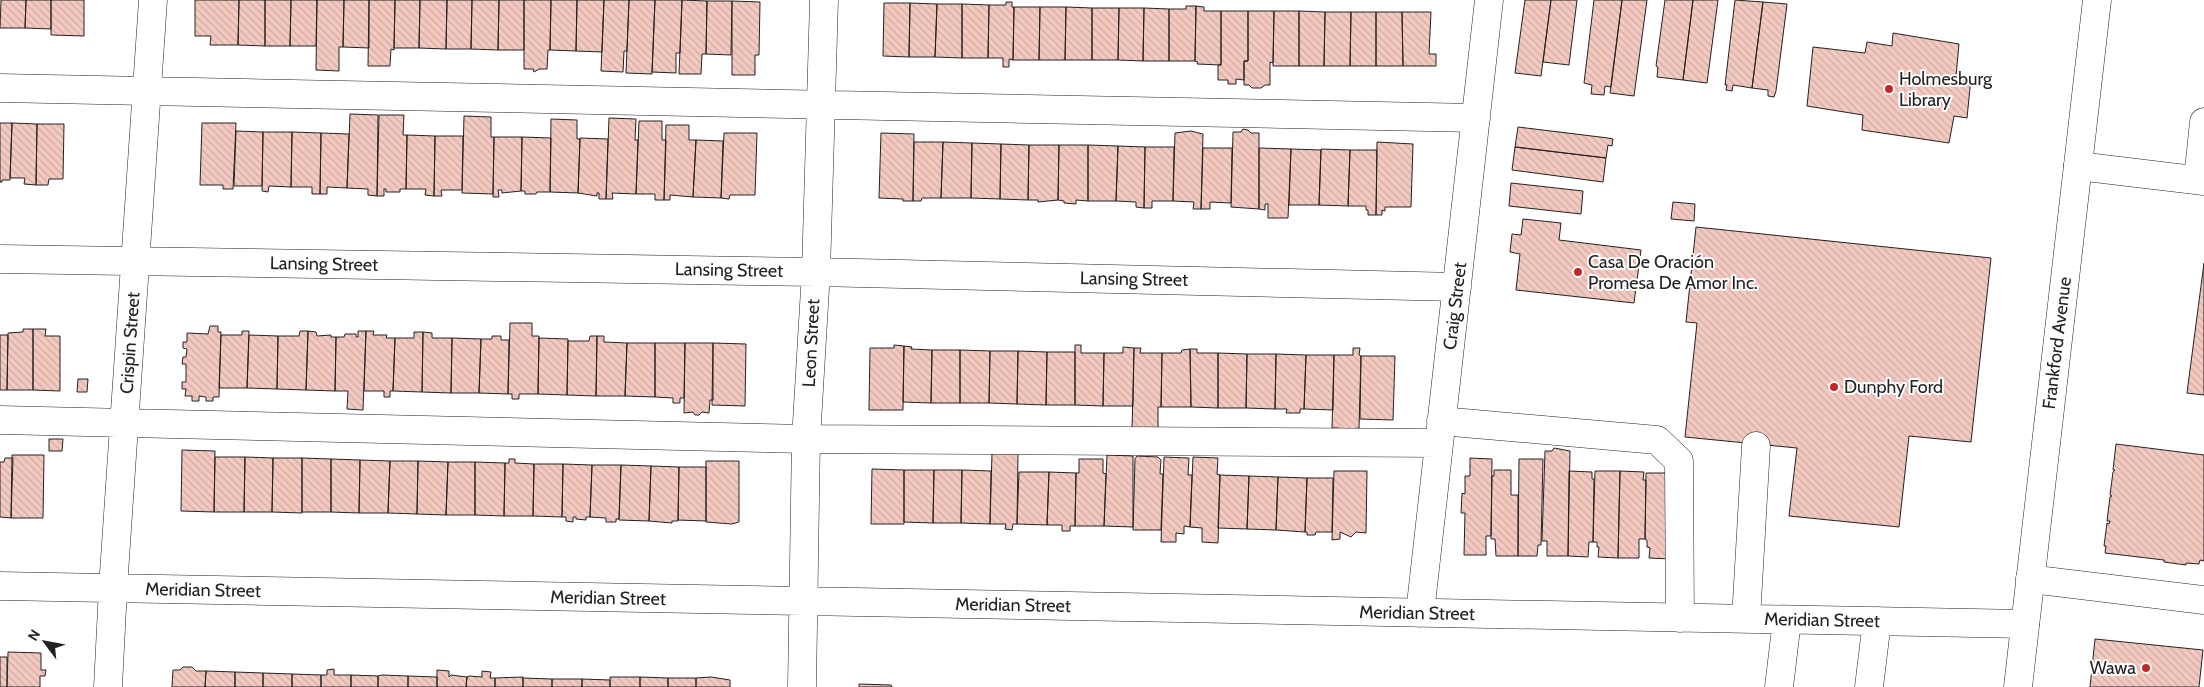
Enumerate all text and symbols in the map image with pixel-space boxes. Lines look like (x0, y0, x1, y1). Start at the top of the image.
place label: Holmesburg Library (1899, 68, 1993, 111)
marker: Holmesburg Library (1883, 83, 1895, 95)
place label: Casa De Oración Promesa De Amor Inc. (1588, 251, 1758, 294)
street label: Lansing Street (270, 252, 378, 276)
street label: Lansing Street (675, 258, 783, 282)
street label: Craig Street (1439, 261, 1471, 351)
marker: Casa De Oración Promesa De Amor Inc. (1572, 266, 1584, 278)
street label: Lansing Street (1080, 267, 1188, 291)
street label: Frankford Avenue (2038, 276, 2076, 410)
street label: Crispin Street (115, 291, 145, 395)
street label: Leon Street (798, 298, 824, 388)
place label: Dunphy Ford (1844, 376, 1943, 398)
marker: Dunphy Ford (1828, 381, 1840, 393)
street label: Meridian Street (145, 578, 261, 602)
street label: Meridian Street (550, 586, 666, 610)
street label: Meridian Street (955, 593, 1071, 617)
street label: Meridian Street (1359, 601, 1475, 625)
street label: Meridian Street (1764, 608, 1880, 632)
north arrow (20, 617, 70, 667)
text: N (24, 626, 44, 644)
place label: Wawa (2090, 657, 2136, 679)
marker: Wawa (2140, 662, 2152, 674)

